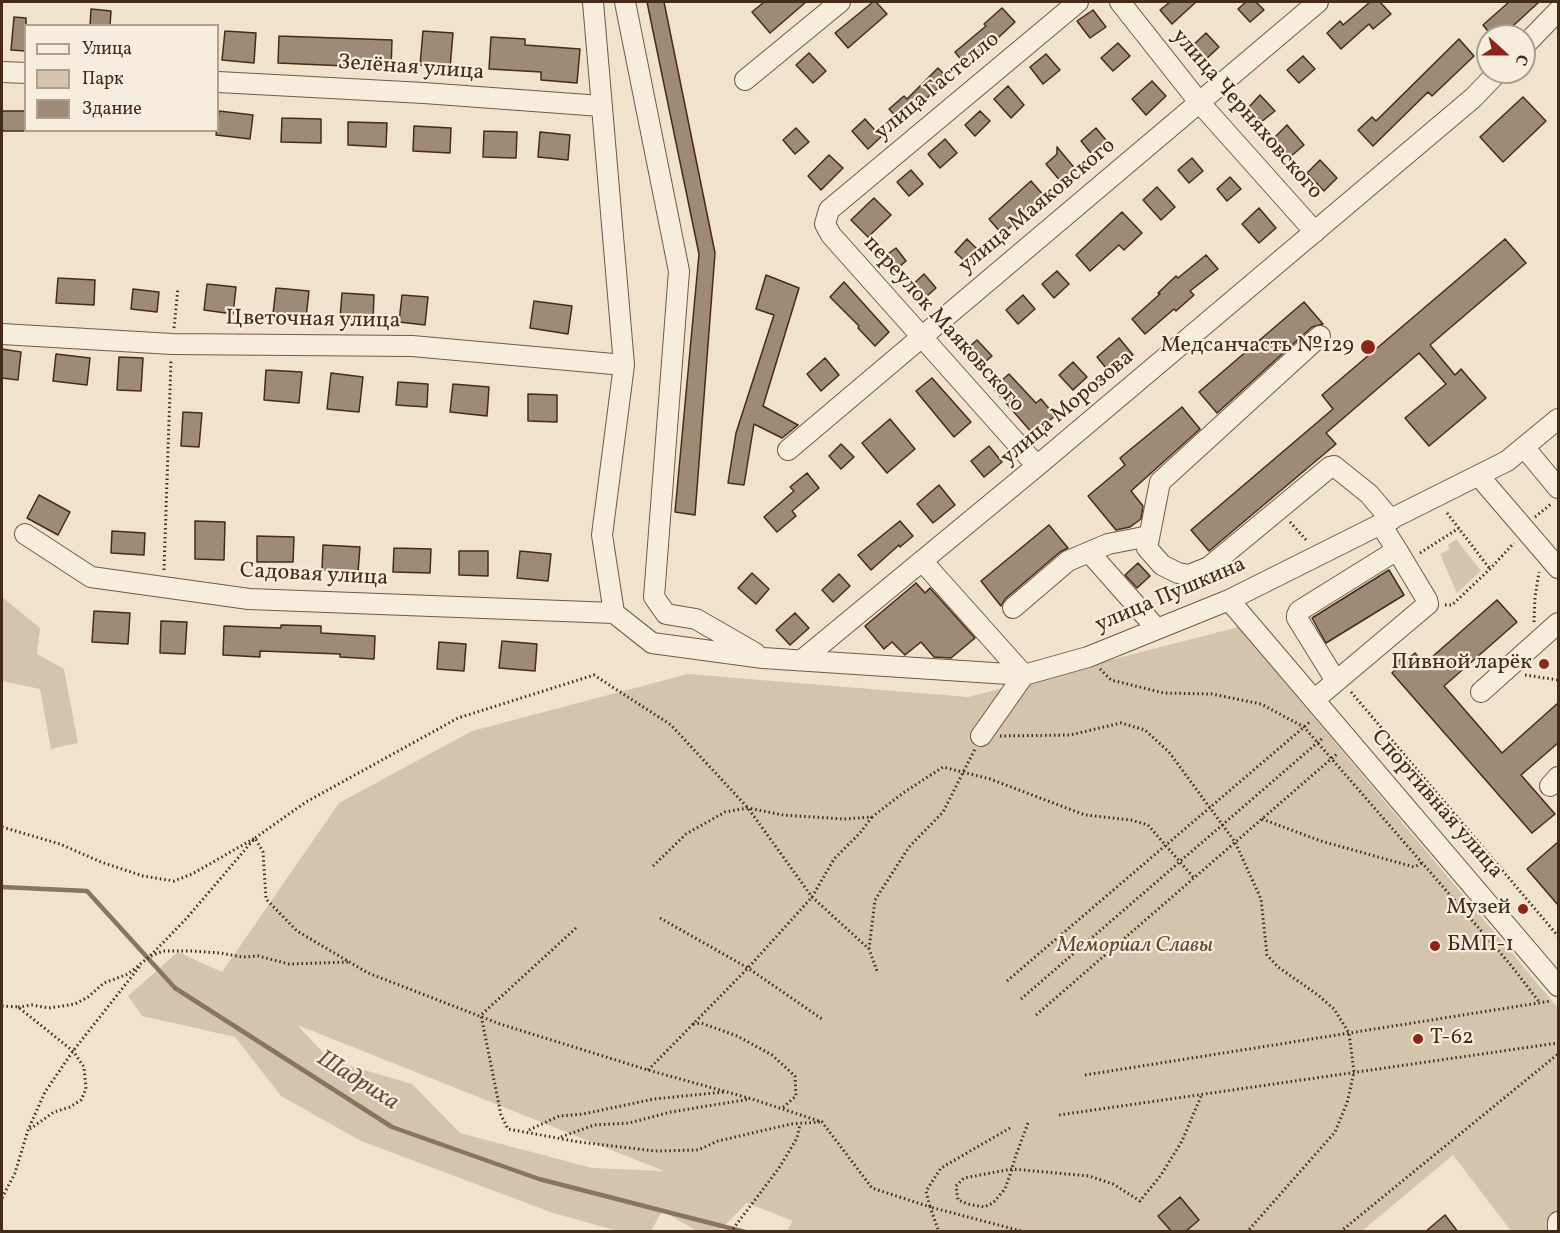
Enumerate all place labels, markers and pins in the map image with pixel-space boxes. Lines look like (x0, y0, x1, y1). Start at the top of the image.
place label: Медсанчасть №129 (1160, 334, 1354, 360)
marker: Медсанчасть №129 (1359, 338, 1377, 356)
place label: Пивной ларёк (1391, 651, 1532, 677)
marker: Пивной ларёк (1537, 657, 1551, 671)
place label: Музей (1446, 896, 1511, 922)
marker: Музей (1516, 902, 1530, 916)
place label: БМП-1 (1447, 933, 1514, 959)
marker: БМП-1 (1428, 939, 1442, 953)
place label: Т-62 (1430, 1026, 1474, 1052)
marker: Т-62 (1411, 1032, 1425, 1046)

